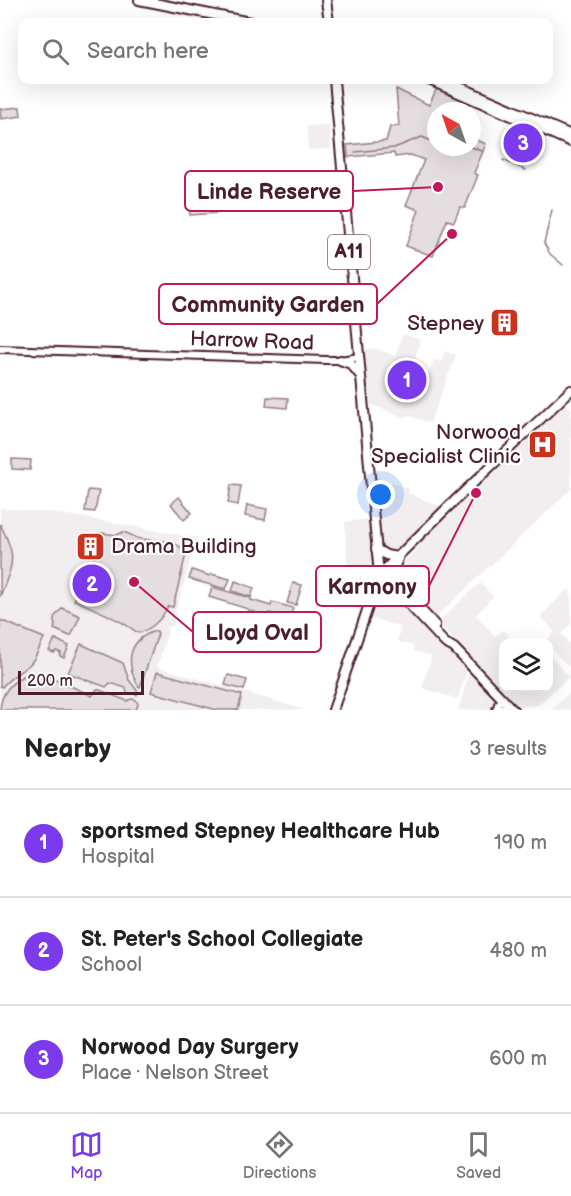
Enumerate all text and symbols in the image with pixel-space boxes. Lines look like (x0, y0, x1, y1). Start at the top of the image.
search box (18, 18, 553, 84)
icon: search (39, 35, 72, 68)
text: Search here (87, 38, 209, 65)
north arrow (427, 102, 481, 156)
pin: 3 (504, 120, 542, 166)
callout: Linde Reserve (185, 171, 353, 211)
text: Linde Reserve (197, 179, 341, 206)
road number: A11 (328, 235, 370, 269)
callout: Community Garden (159, 284, 377, 324)
text: Community Garden (171, 292, 365, 319)
building icon: Stepney (489, 307, 521, 339)
place label: Stepney (407, 311, 485, 336)
street label: Harrow Road (189, 326, 315, 356)
pin: 1 (388, 358, 426, 403)
place label: Norwood Specialist Clinic (371, 420, 521, 469)
hospital icon: Norwood Specialist Clinic (526, 428, 558, 460)
your location (366, 480, 395, 509)
building icon: Drama Building (74, 530, 106, 562)
place label: Drama Building (111, 534, 257, 559)
pin: 2 (72, 562, 112, 606)
callout: Karmony (316, 566, 429, 606)
text: Karmony (327, 574, 417, 601)
callout: Lloyd Oval (193, 612, 321, 652)
text: Lloyd Oval (205, 620, 309, 647)
map controls (499, 638, 553, 692)
button: layers (499, 638, 553, 692)
scale bar (18, 668, 144, 696)
text: 200 m (27, 672, 73, 691)
text: Nearby (24, 734, 111, 765)
text: 3 results (469, 737, 547, 761)
text: sportsmed Stepney Healthcare Hub (81, 818, 440, 845)
text: 1 (39, 831, 48, 855)
text: 190 m (494, 831, 547, 855)
text: Hospital (81, 845, 154, 869)
text: St. Peter's School Collegiate (81, 926, 363, 953)
text: 2 (38, 939, 49, 963)
text: 480 m (489, 939, 547, 963)
text: School (81, 953, 142, 977)
text: Norwood Day Surgery (81, 1034, 299, 1061)
text: 3 (38, 1047, 49, 1071)
text: 600 m (489, 1047, 547, 1071)
text: Place · Nelson Street (81, 1061, 269, 1085)
tab: Map (70, 1128, 103, 1183)
tab: Directions (243, 1128, 316, 1183)
tab: Saved (456, 1128, 501, 1183)

